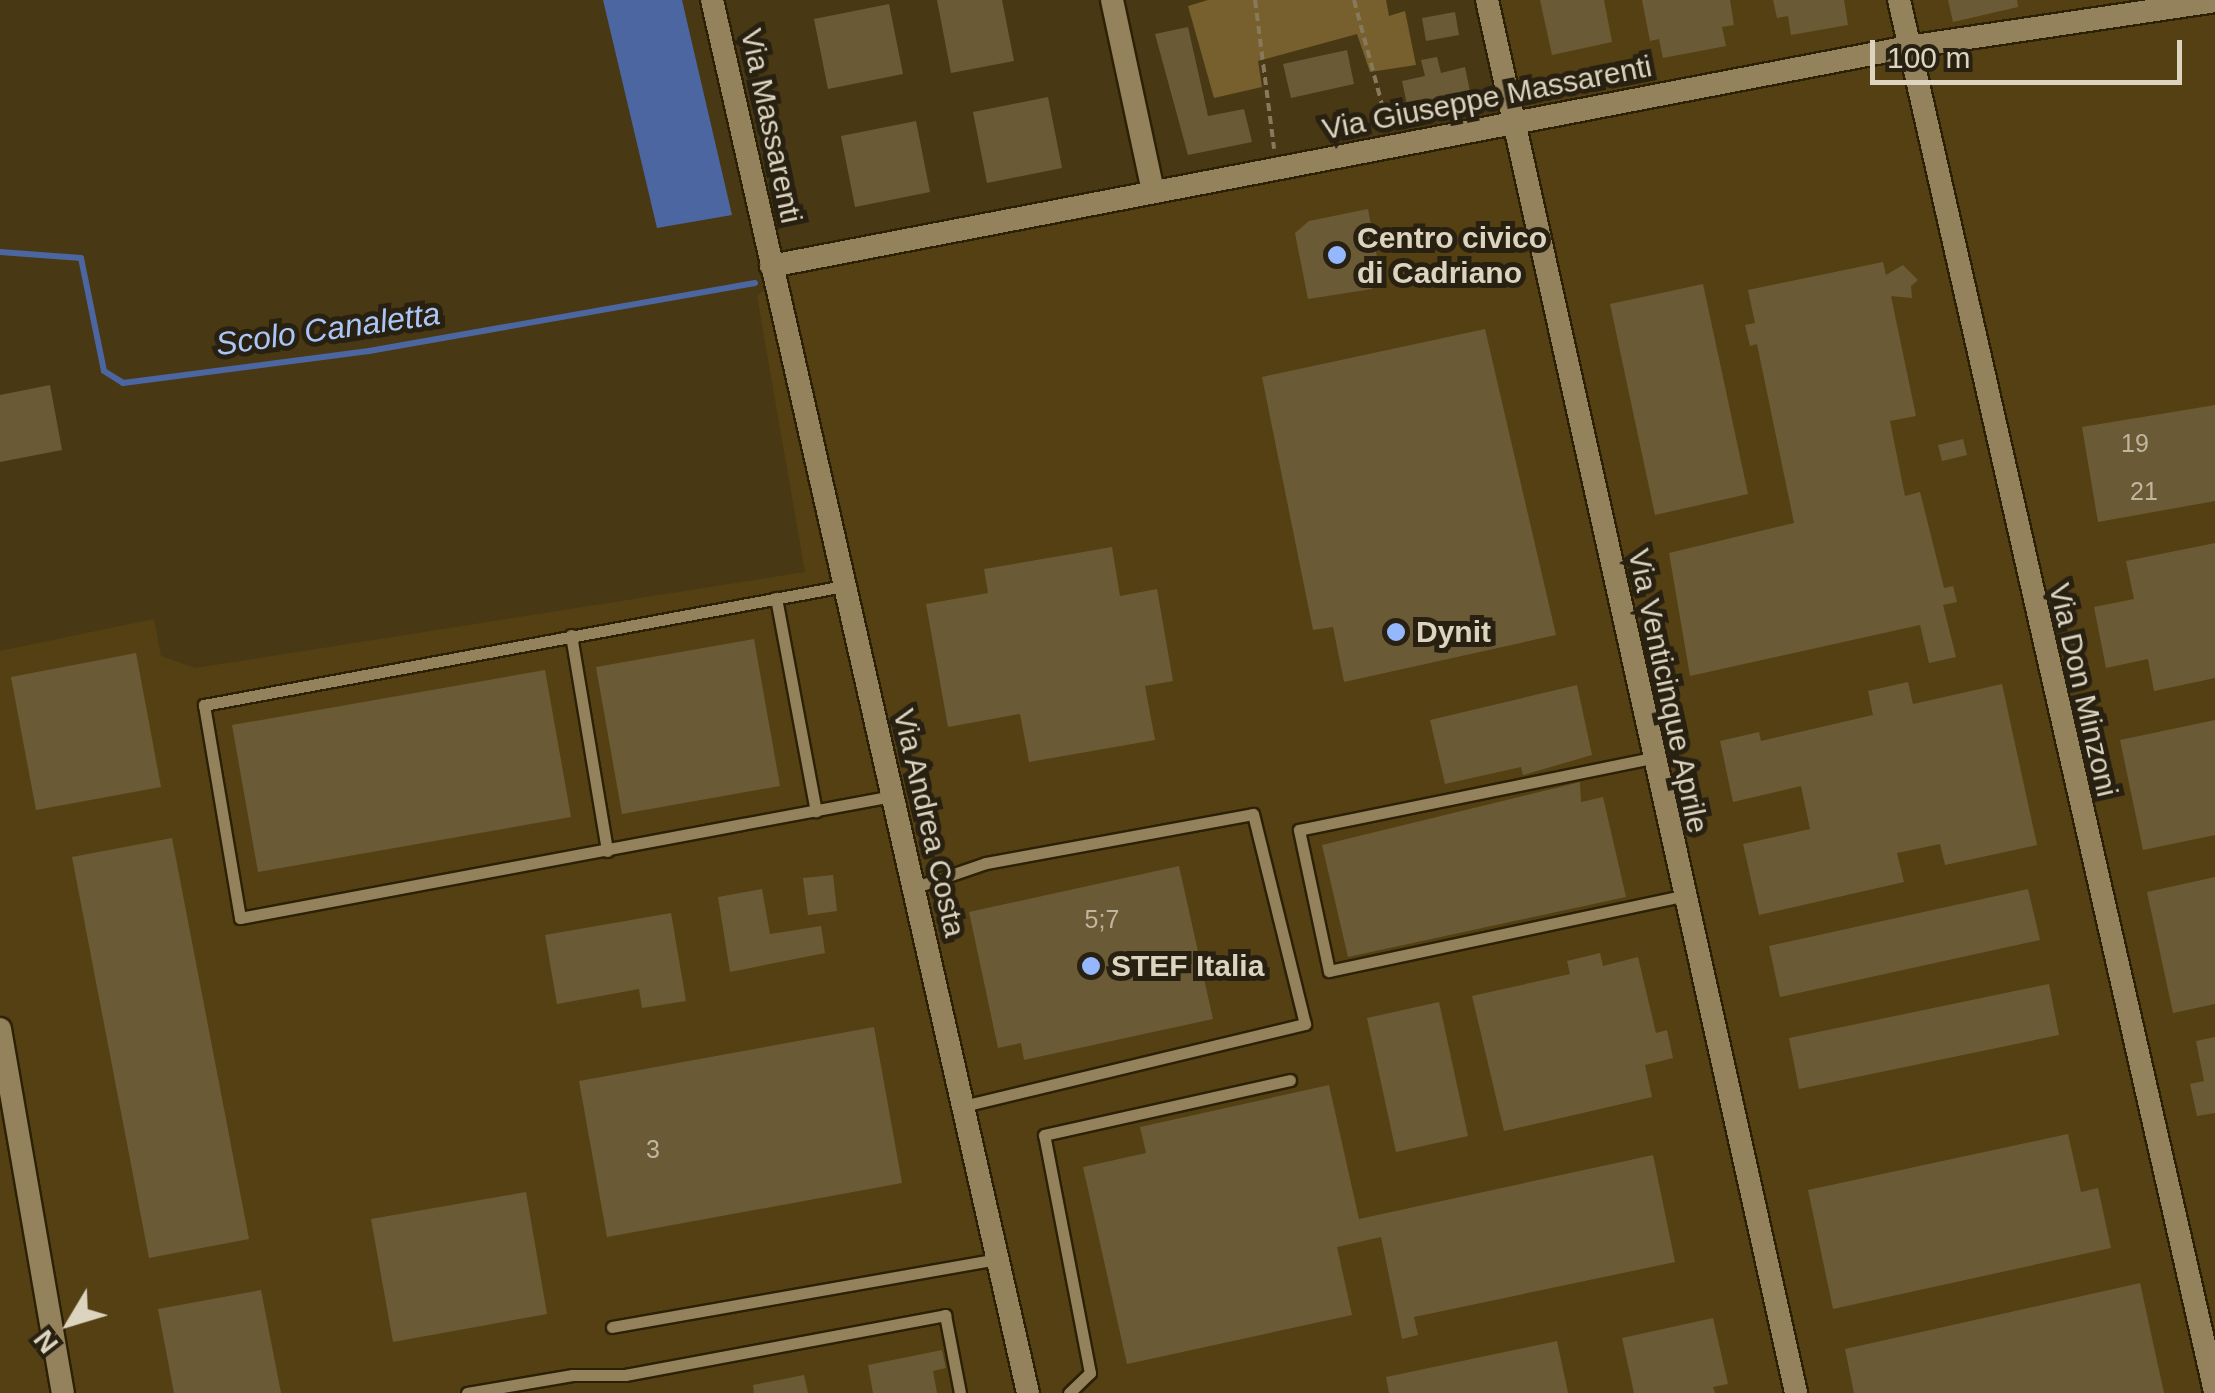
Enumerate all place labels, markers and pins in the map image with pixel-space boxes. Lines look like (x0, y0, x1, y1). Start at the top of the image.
place label: Centro civico di Cadriano (1357, 220, 1547, 290)
marker: Centro civico di Cadriano (1326, 244, 1348, 266)
place label: Dynit (1416, 614, 1491, 650)
marker: Dynit (1385, 621, 1407, 643)
place label: STEF Italia (1111, 948, 1264, 984)
marker: STEF Italia (1080, 955, 1102, 977)

